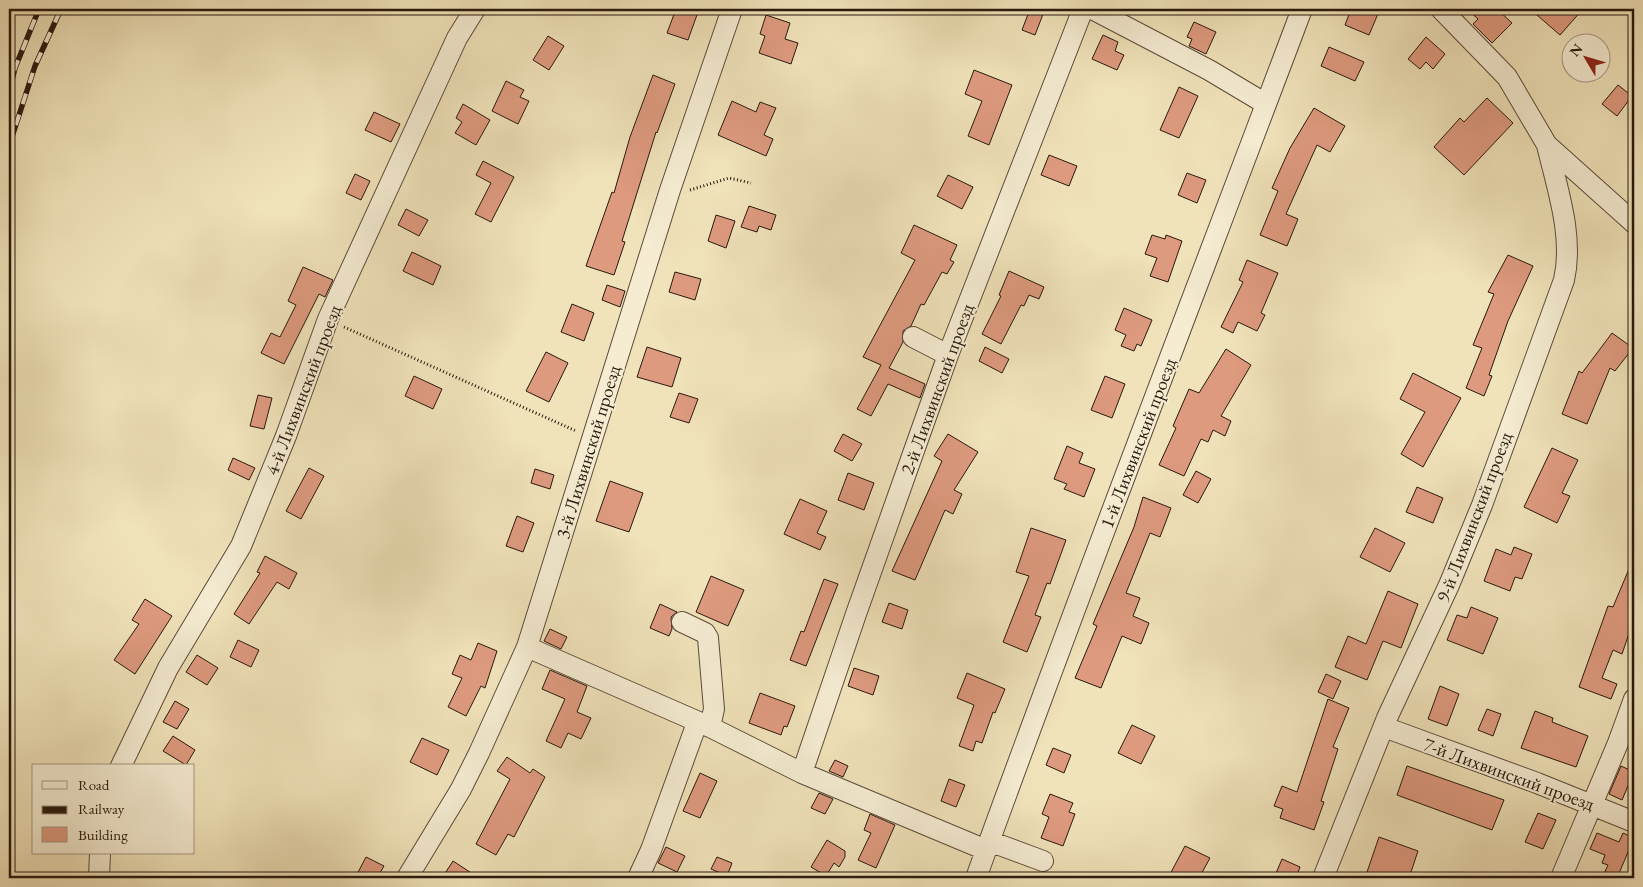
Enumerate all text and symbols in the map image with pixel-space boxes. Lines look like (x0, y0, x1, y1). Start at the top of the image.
north arrow (1560, 32, 1610, 82)
text: N (1565, 39, 1587, 60)
street label: 2-й Лихвинский проезд (894, 300, 980, 478)
street label: 4-й Лихвинский проезд (259, 301, 347, 479)
street label: 1-й Лихвинский проезд (1094, 354, 1182, 532)
street label: 3-й Лихвинский проезд (550, 362, 626, 542)
street label: 9-й Лихвинский проезд (1430, 428, 1518, 606)
street label: 7-й Лихвинский проезд (1420, 731, 1598, 817)
legend (32, 764, 195, 854)
text: Road (78, 775, 110, 794)
text: Railway (78, 799, 125, 818)
text: Building (78, 825, 128, 844)

